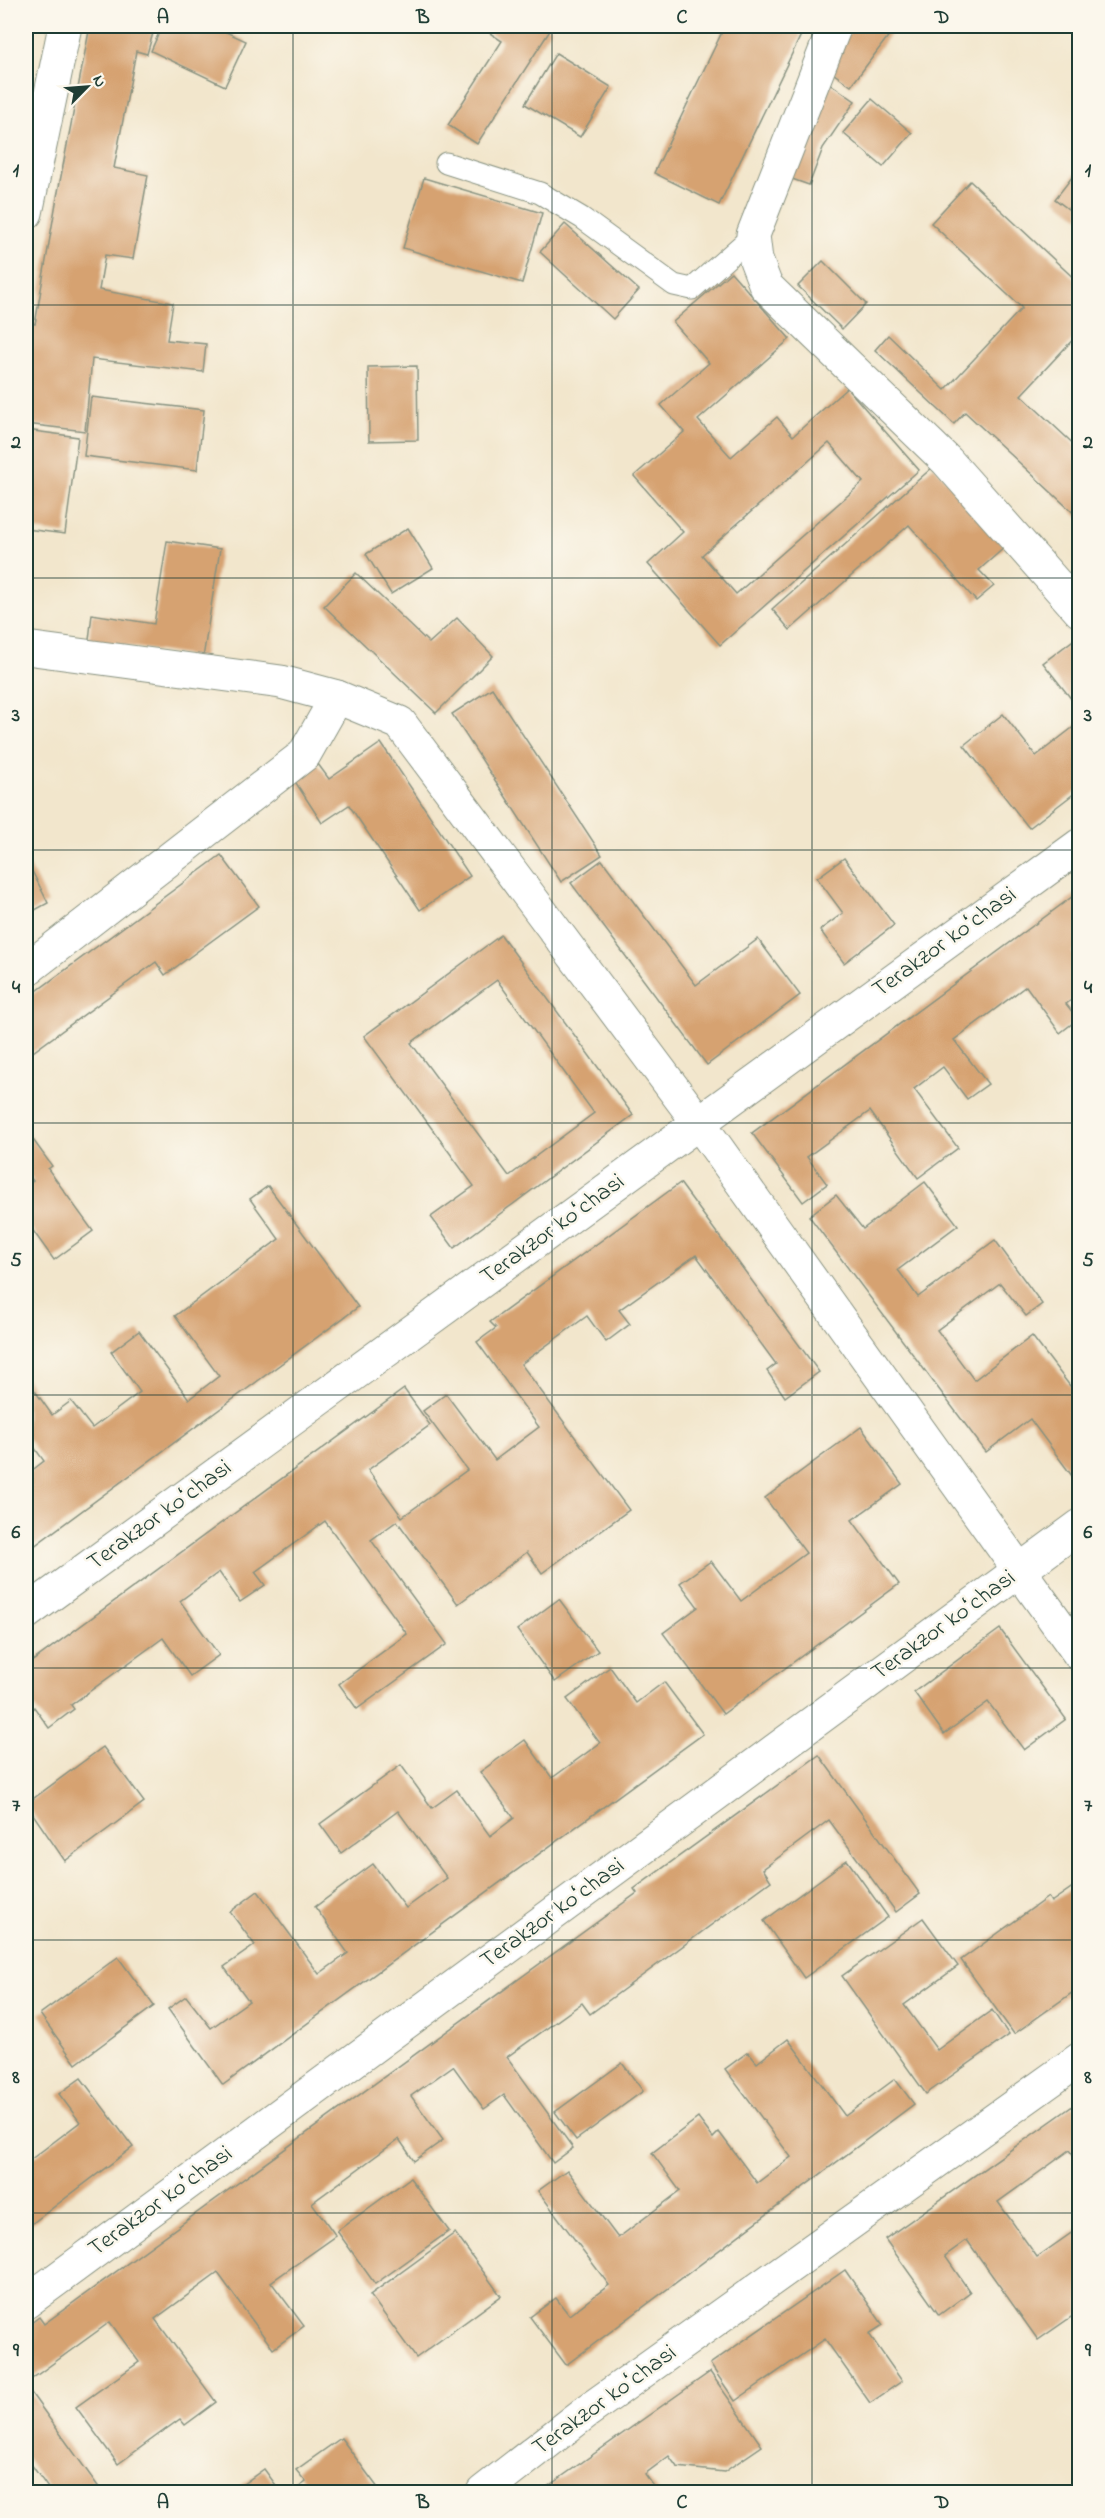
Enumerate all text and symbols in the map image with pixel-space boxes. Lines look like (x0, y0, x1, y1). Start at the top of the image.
text: A (157, 4, 169, 33)
text: B (415, 4, 430, 33)
text: C (677, 4, 688, 33)
text: D (934, 4, 949, 33)
north arrow (57, 57, 117, 117)
text: N (86, 72, 112, 92)
text: 1 (13, 157, 20, 186)
text: 1 (1085, 157, 1092, 186)
text: 2 (10, 429, 21, 458)
text: 2 (1082, 429, 1093, 458)
text: 3 (11, 702, 20, 731)
text: 3 (1083, 702, 1092, 731)
street label: Terakzor koʻchasi (865, 879, 1025, 1007)
text: 4 (12, 974, 21, 1003)
text: 4 (1084, 974, 1093, 1003)
street label: Terakzor koʻchasi (473, 1166, 633, 1294)
text: 5 (10, 1247, 22, 1276)
text: 5 (1082, 1247, 1094, 1276)
street label: Terakzor koʻchasi (80, 1452, 240, 1580)
text: 6 (12, 1519, 21, 1548)
text: 6 (1084, 1519, 1093, 1548)
street label: Terakzor koʻchasi (864, 1562, 1024, 1690)
text: 7 (12, 1792, 21, 1821)
text: 7 (1084, 1792, 1093, 1821)
street label: Terakzor koʻchasi (473, 1850, 633, 1978)
text: 8 (11, 2064, 20, 2093)
text: 8 (1083, 2064, 1092, 2093)
street label: Terakzor koʻchasi (81, 2138, 241, 2266)
text: 9 (12, 2337, 20, 2366)
street label: Terakzor koʻchasi (525, 2337, 685, 2465)
text: 9 (1084, 2337, 1092, 2366)
text: A (157, 2489, 169, 2518)
text: B (415, 2489, 430, 2518)
text: C (677, 2489, 688, 2518)
text: D (934, 2489, 949, 2518)

